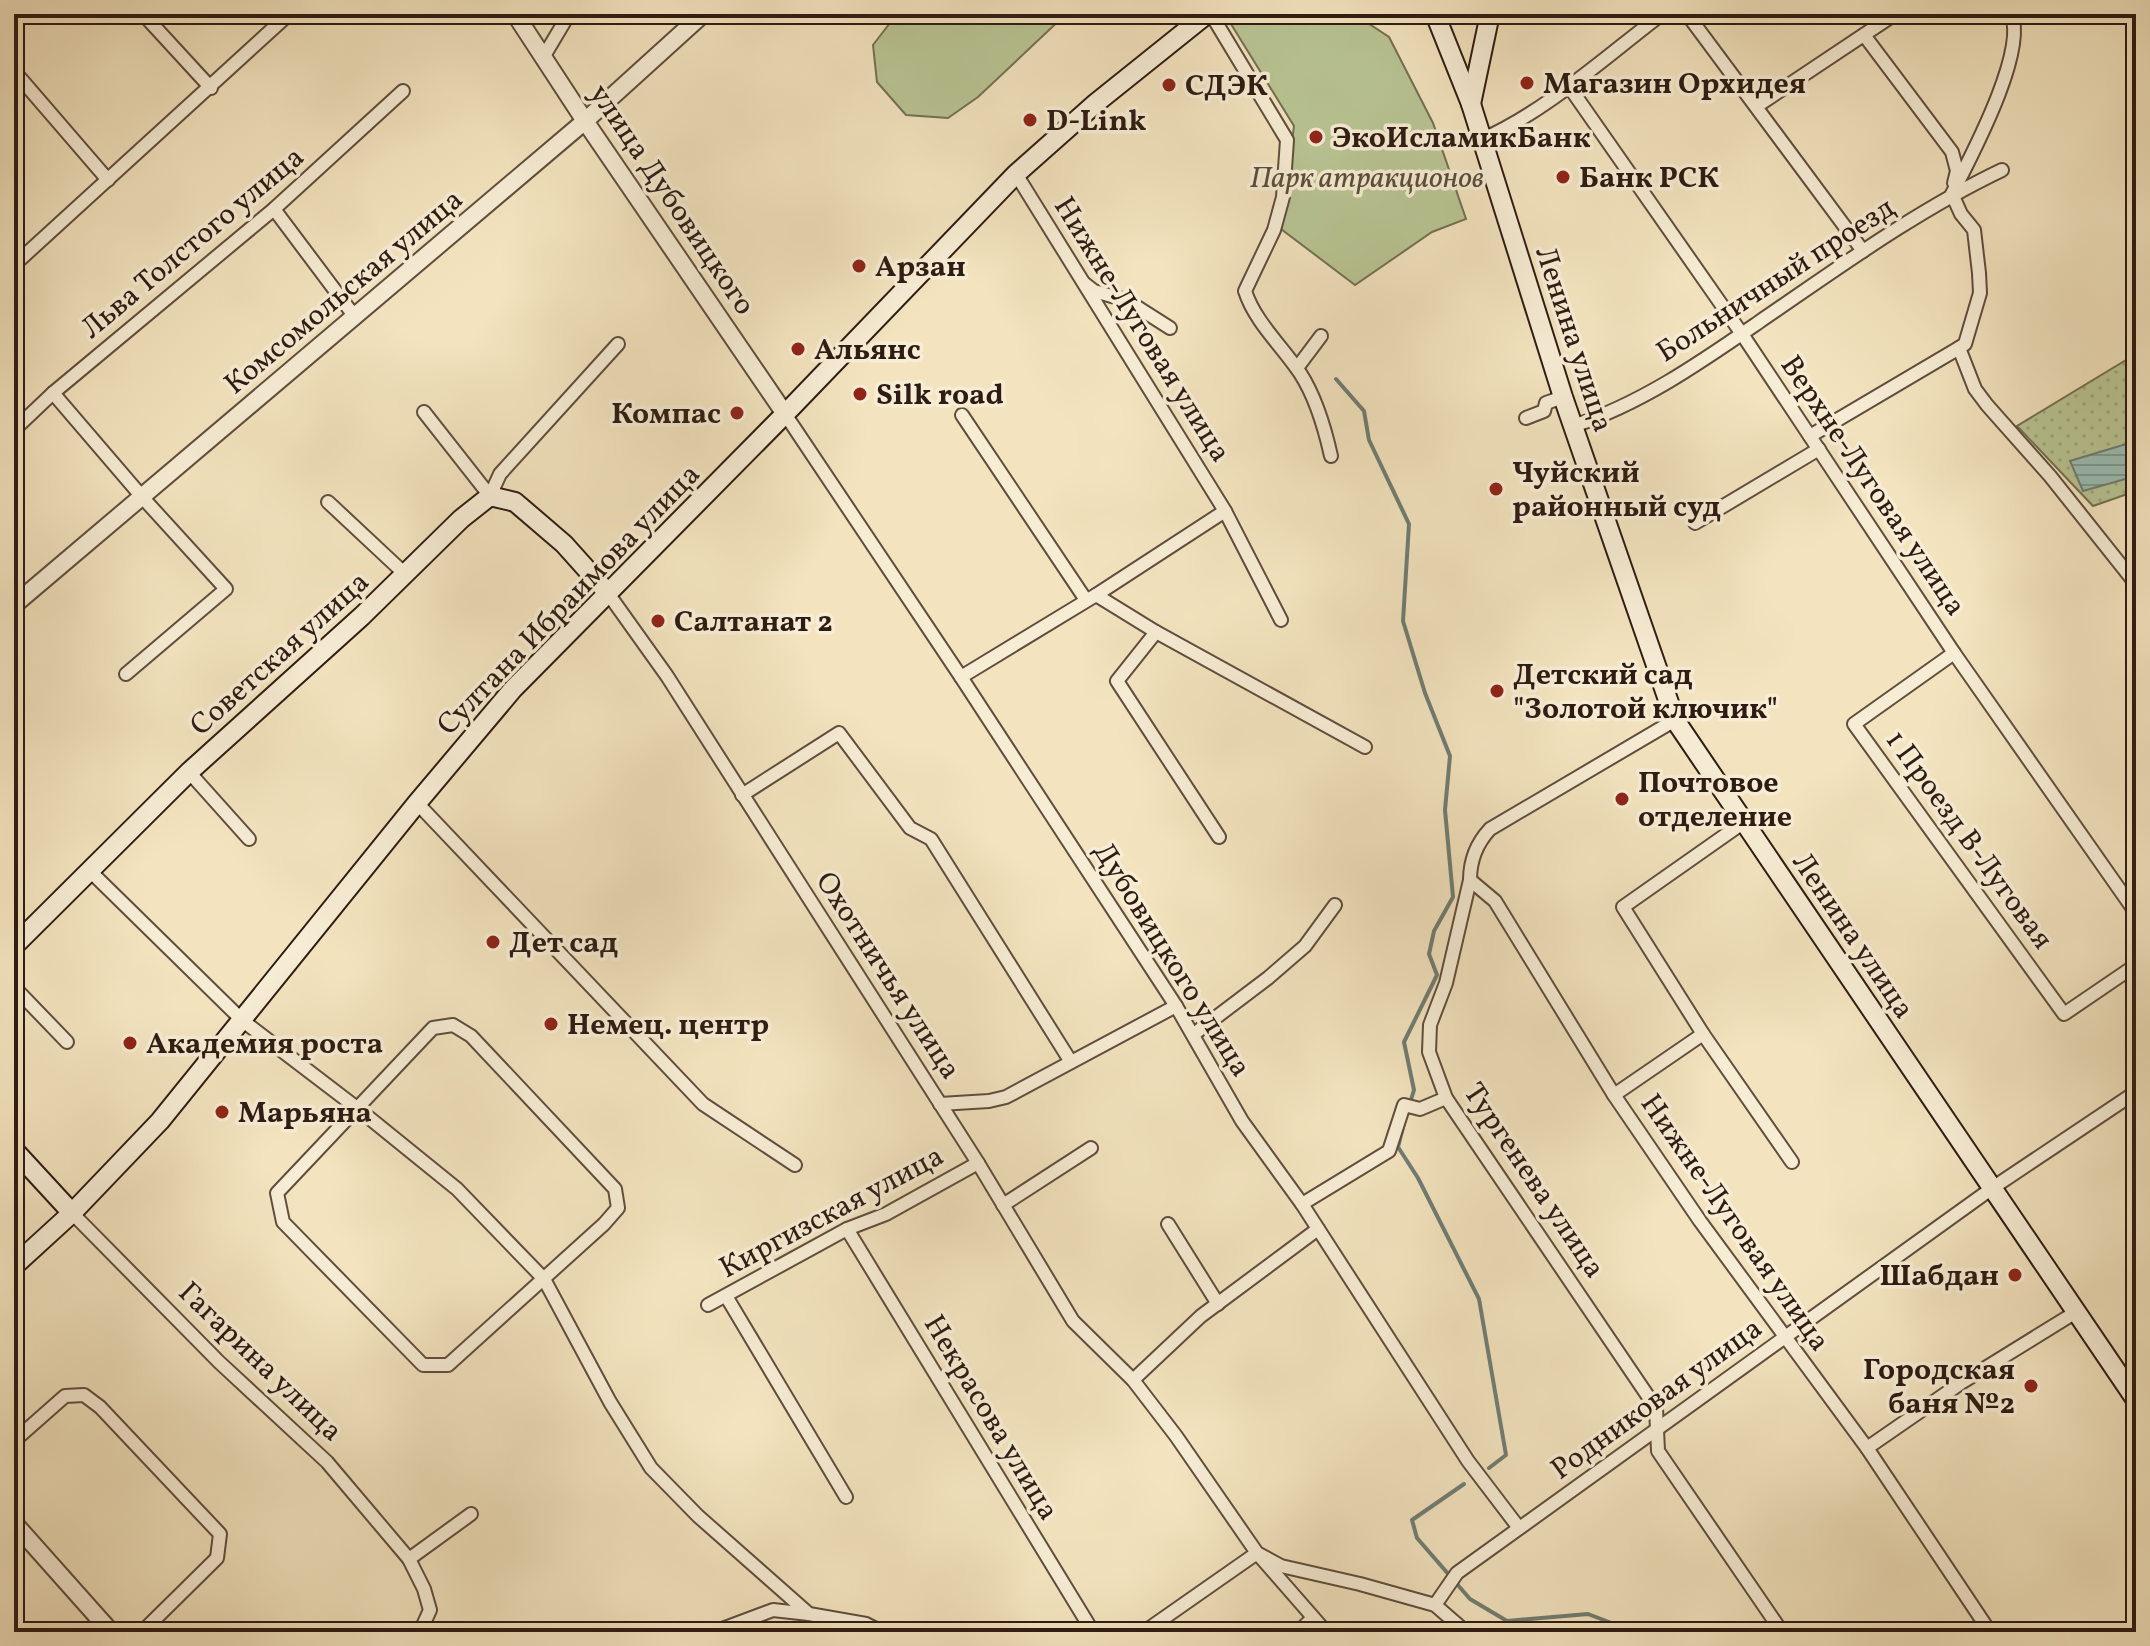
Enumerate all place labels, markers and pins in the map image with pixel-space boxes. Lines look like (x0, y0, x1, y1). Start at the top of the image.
place label: Магазин Орхидея (1543, 64, 1806, 106)
place label: СДЭК (1185, 66, 1268, 108)
marker: Магазин Орхидея (1518, 74, 1536, 92)
marker: СДЭК (1160, 76, 1178, 94)
place label: D-Link (1046, 101, 1146, 143)
marker: D-Link (1021, 111, 1039, 129)
place label: ЭкоИсламикБанк (1332, 118, 1591, 160)
marker: ЭкоИсламикБанк (1307, 128, 1325, 146)
place label: Банк РСК (1579, 158, 1719, 200)
marker: Банк РСК (1554, 168, 1572, 186)
place label: Арзан (875, 247, 966, 289)
marker: Арзан (850, 257, 868, 275)
place label: Альянс (814, 330, 921, 372)
marker: Альянс (789, 340, 807, 358)
place label: Silk road (876, 375, 1004, 417)
marker: Silk road (851, 385, 869, 403)
place label: Компас (611, 394, 721, 436)
marker: Компас (728, 404, 746, 422)
place label: Чуйский районный суд (1512, 453, 1721, 529)
marker: Чуйский районный суд (1487, 480, 1505, 498)
place label: Салтанат 2 (674, 602, 833, 644)
marker: Салтанат 2 (649, 612, 667, 630)
place label: Детский сад "Золотой ключик" (1513, 655, 1778, 731)
marker: Детский сад "Золотой ключик" (1488, 682, 1506, 700)
place label: Почтовое отделение (1638, 763, 1792, 839)
marker: Почтовое отделение (1613, 790, 1631, 808)
place label: Дет сад (509, 923, 618, 965)
marker: Дет сад (484, 933, 502, 951)
place label: Немец. центр (567, 1005, 769, 1047)
marker: Немец. центр (542, 1015, 560, 1033)
place label: Академия роста (146, 1024, 383, 1066)
marker: Академия роста (121, 1034, 139, 1052)
place label: Марьяна (238, 1093, 372, 1135)
marker: Марьяна (213, 1103, 231, 1121)
place label: Шабдан (1880, 1256, 1999, 1298)
marker: Шабдан (2006, 1266, 2024, 1284)
place label: Городская баня №2 (1863, 1350, 2015, 1426)
marker: Городская баня №2 (2022, 1377, 2040, 1395)

